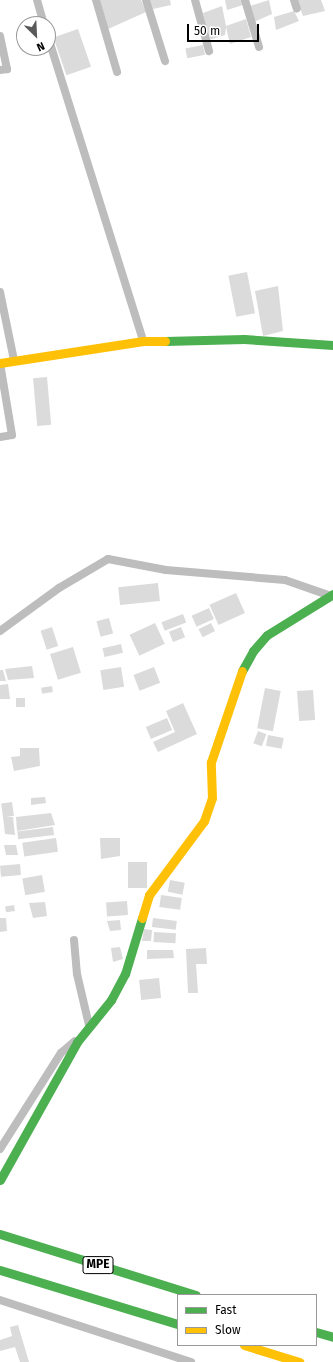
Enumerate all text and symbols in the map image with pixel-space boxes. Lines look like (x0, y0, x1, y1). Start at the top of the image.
north arrow (16, 16, 56, 56)
scale bar (189, 16, 261, 42)
text: 50 m (194, 24, 220, 38)
text: N (35, 39, 47, 54)
road number: MPE (82, 1255, 114, 1275)
legend (177, 1294, 317, 1346)
text: Fast (215, 1303, 237, 1317)
text: Slow (215, 1323, 241, 1337)

